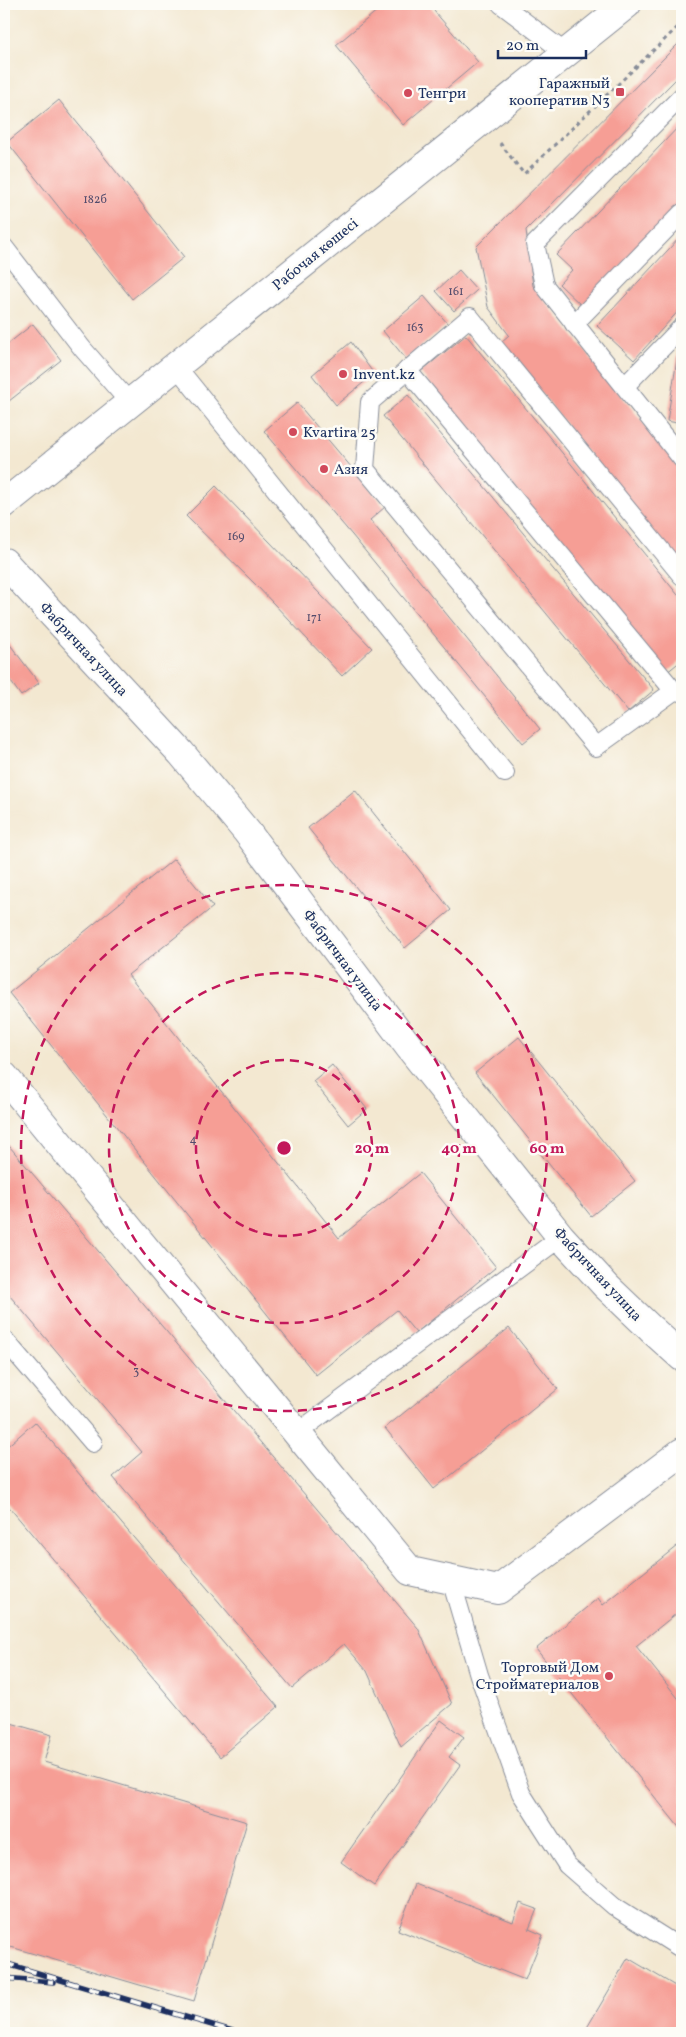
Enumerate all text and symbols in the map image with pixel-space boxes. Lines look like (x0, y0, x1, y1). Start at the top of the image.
scale bar (498, 28, 586, 60)
text: 20 m (506, 36, 539, 57)
place label: Гаражный кооператив N3 (509, 74, 610, 112)
place label: Тенгри (418, 84, 466, 105)
marker: Гаражный кооператив N3 (614, 86, 626, 98)
marker: Тенгри (402, 87, 414, 99)
house number: 182б (83, 192, 107, 208)
street label: Рабочая көшесі (269, 214, 363, 296)
house number: 161 (448, 284, 464, 300)
house number: 163 (407, 320, 423, 336)
place label: Invent.kz (353, 365, 415, 386)
marker: Invent.kz (337, 368, 349, 380)
place label: Kvartira 25 (303, 423, 376, 444)
marker: Kvartira 25 (287, 426, 299, 438)
place label: Азия (334, 460, 368, 481)
marker: Азия (318, 463, 330, 475)
house number: 169 (228, 529, 244, 545)
street label: Фабричная улица (34, 598, 132, 702)
house number: 171 (306, 610, 322, 626)
street label: Фабричная улица (297, 906, 387, 1016)
house number: 4 (189, 1132, 197, 1148)
centre of rings (275, 1139, 293, 1157)
text: 20 m (355, 1139, 390, 1160)
text: 40 m (441, 1139, 477, 1160)
text: 60 m (530, 1139, 565, 1160)
street label: Фабричная улица (548, 1223, 646, 1327)
house number: 3 (133, 1364, 139, 1380)
place label: Торговый Дом Стройматериалов (476, 1658, 599, 1696)
marker: Торговый Дом Стройматериалов (603, 1670, 615, 1682)

